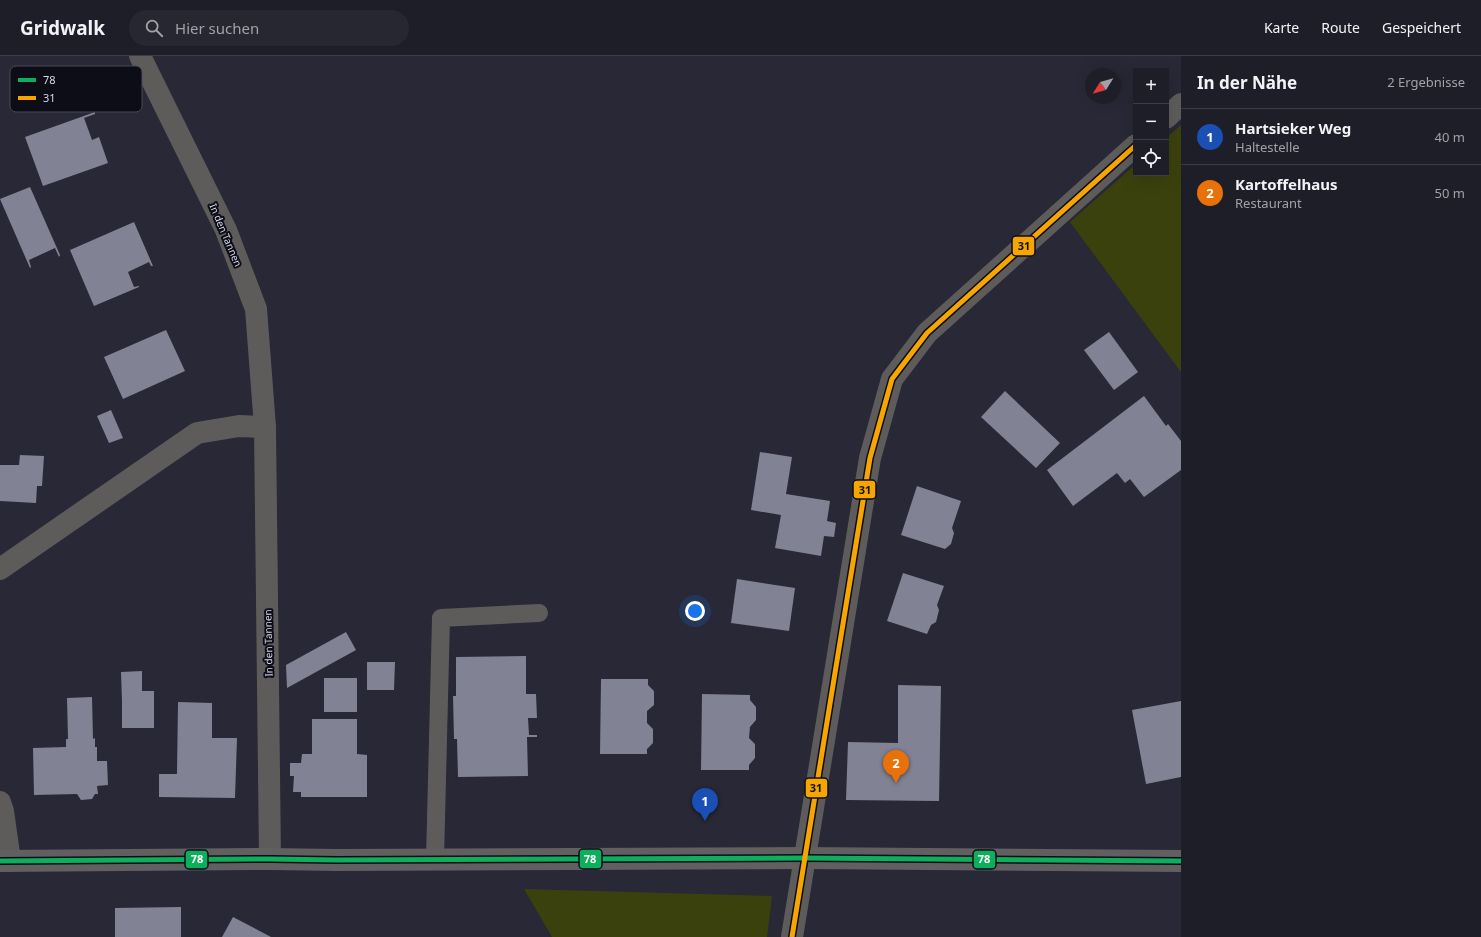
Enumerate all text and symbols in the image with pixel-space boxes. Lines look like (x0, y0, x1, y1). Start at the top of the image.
search box (129, 10, 409, 46)
text: Gridwalk (20, 15, 105, 41)
icon: search (143, 17, 165, 39)
text: Hier suchen (175, 18, 259, 38)
text: Karte (1264, 18, 1299, 37)
text: Route (1321, 18, 1360, 37)
text: Gespeichert (1382, 18, 1461, 37)
legend (10, 66, 142, 112)
north arrow (1085, 68, 1121, 104)
map controls (1133, 68, 1169, 176)
button: + (1133, 68, 1169, 104)
text: In der Nähe (1197, 71, 1297, 94)
text: 78 (43, 72, 56, 87)
text: 2 Ergebnisse (1387, 73, 1465, 91)
text: 31 (43, 90, 56, 105)
button: − (1133, 104, 1169, 140)
text: Hartsieker Weg (1235, 118, 1351, 138)
text: 1 (1206, 128, 1214, 146)
text: 40 m (1435, 128, 1465, 146)
text: Haltestelle (1235, 138, 1300, 156)
button: locate (1133, 140, 1169, 176)
text: Kartoffelhaus (1235, 174, 1338, 194)
text: 2 (1206, 184, 1214, 202)
text: 50 m (1435, 184, 1465, 202)
text: Restaurant (1235, 194, 1302, 212)
street label: In den Tannen (206, 201, 246, 269)
line badge: 31 (1012, 236, 1035, 256)
text: 31 (1018, 238, 1030, 253)
line badge: 31 (853, 480, 876, 499)
text: 31 (859, 482, 871, 497)
your location (685, 601, 705, 621)
street label: In den Tannen (260, 609, 276, 677)
pin: 2 (883, 750, 909, 783)
line badge: 31 (805, 778, 828, 798)
text: 31 (810, 780, 822, 795)
pin: 1 (692, 788, 718, 821)
line badge: 78 (579, 849, 602, 869)
line badge: 78 (185, 850, 208, 869)
line badge: 78 (973, 850, 996, 869)
text: 78 (191, 851, 203, 866)
text: 78 (584, 851, 596, 866)
text: 78 (978, 851, 990, 866)

